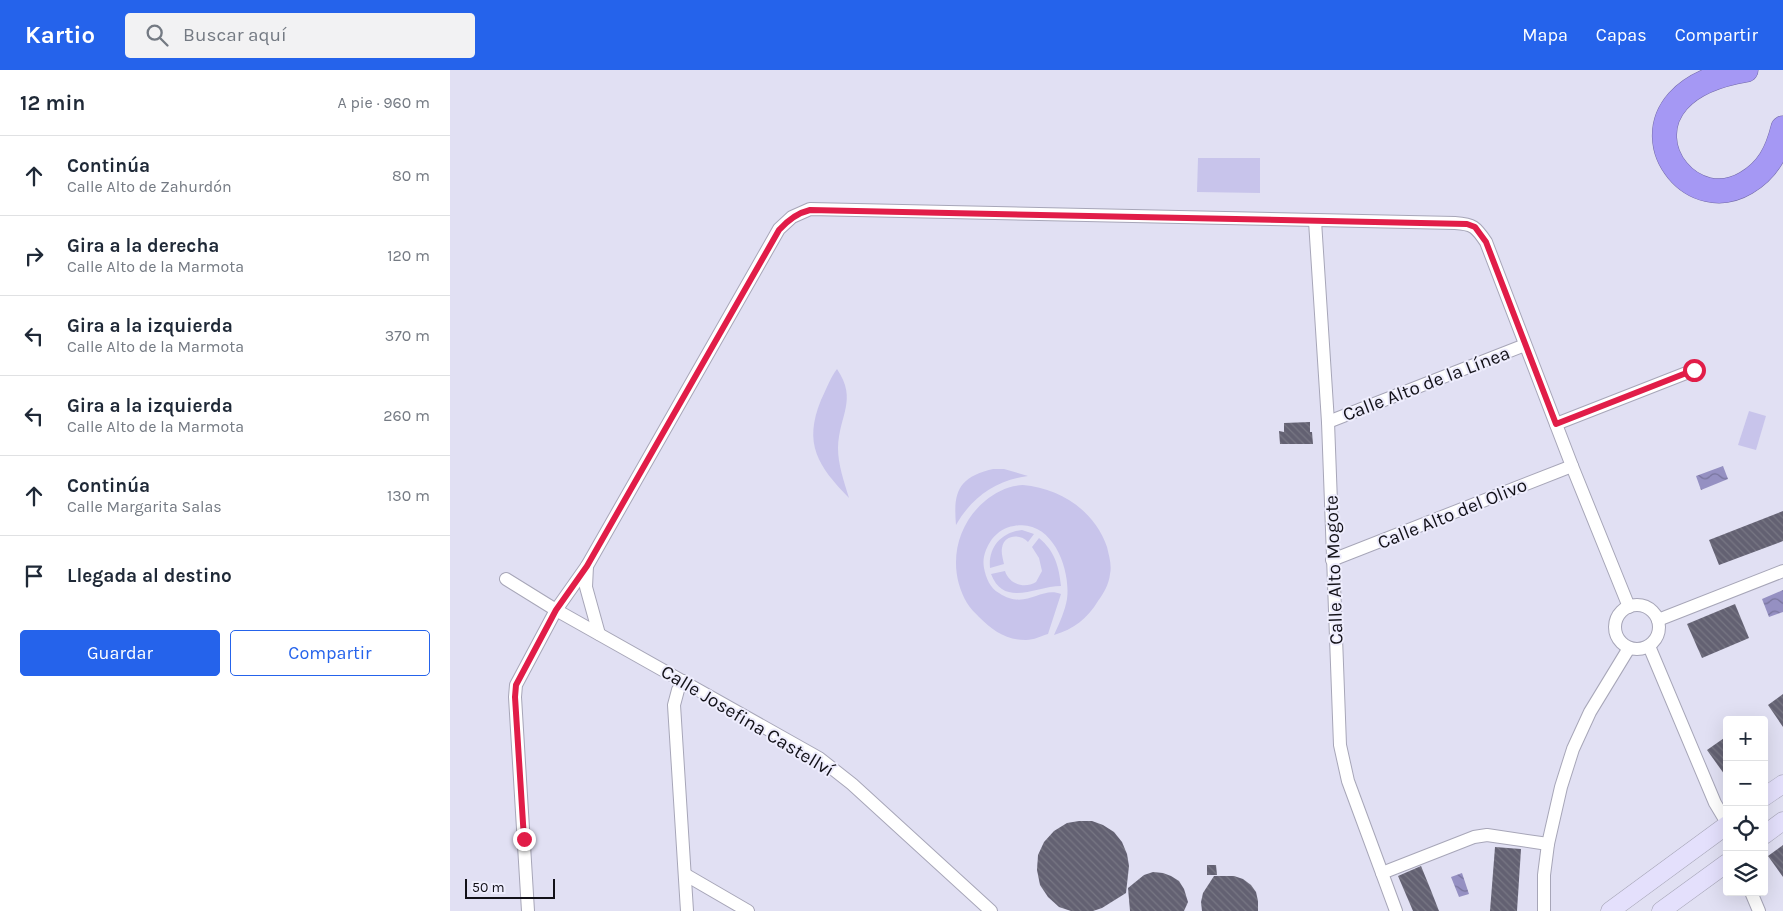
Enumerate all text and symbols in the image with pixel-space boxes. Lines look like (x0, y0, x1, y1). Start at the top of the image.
search box (125, 13, 475, 58)
text: Kartio (25, 21, 95, 49)
icon: search (143, 21, 171, 49)
text: Buscar aquí (183, 24, 287, 46)
text: Mapa (1522, 24, 1568, 46)
text: Capas (1596, 24, 1647, 46)
text: Compartir (1675, 24, 1758, 46)
text: 12 min (20, 91, 85, 115)
text: A pie · 960 m (338, 93, 430, 112)
text: Continúa (67, 155, 150, 177)
icon: ahead (20, 162, 48, 190)
text: 80 m (392, 166, 430, 185)
text: Calle Alto de Zahurdón (67, 177, 232, 196)
text: Gira a la derecha (67, 235, 219, 257)
icon: right (20, 242, 48, 270)
text: 120 m (387, 246, 430, 265)
text: Calle Alto de la Marmota (67, 257, 244, 276)
text: Gira a la izquierda (67, 315, 233, 337)
icon: left (20, 322, 48, 350)
text: 370 m (385, 326, 430, 345)
text: Calle Alto de la Marmota (67, 337, 244, 356)
street label: Calle Alto de la Línea (1340, 342, 1513, 426)
route start (1683, 359, 1706, 382)
text: Gira a la izquierda (67, 395, 233, 417)
icon: left (20, 402, 48, 430)
text: 260 m (383, 406, 430, 425)
text: Calle Alto de la Marmota (67, 417, 244, 436)
street label: Calle Alto del Olivo (1374, 474, 1530, 554)
text: Continúa (67, 475, 150, 497)
icon: ahead (20, 482, 48, 510)
text: 130 m (387, 486, 430, 505)
street label: Calle Alto Mogote (1320, 495, 1348, 645)
text: Calle Margarita Salas (67, 497, 222, 516)
icon: arrive (20, 562, 48, 590)
text: Llegada al destino (67, 565, 232, 587)
button: Guardar (20, 630, 220, 676)
button: Compartir (230, 630, 430, 676)
street label: Calle Josefina Castellví (657, 660, 838, 782)
map controls (1723, 716, 1768, 896)
button: + (1723, 716, 1768, 761)
button: − (1723, 761, 1768, 806)
button: locate (1723, 806, 1768, 851)
route end (513, 828, 536, 851)
button: layers (1723, 851, 1768, 896)
scale bar (465, 876, 555, 899)
text: 50 m (472, 879, 505, 896)

